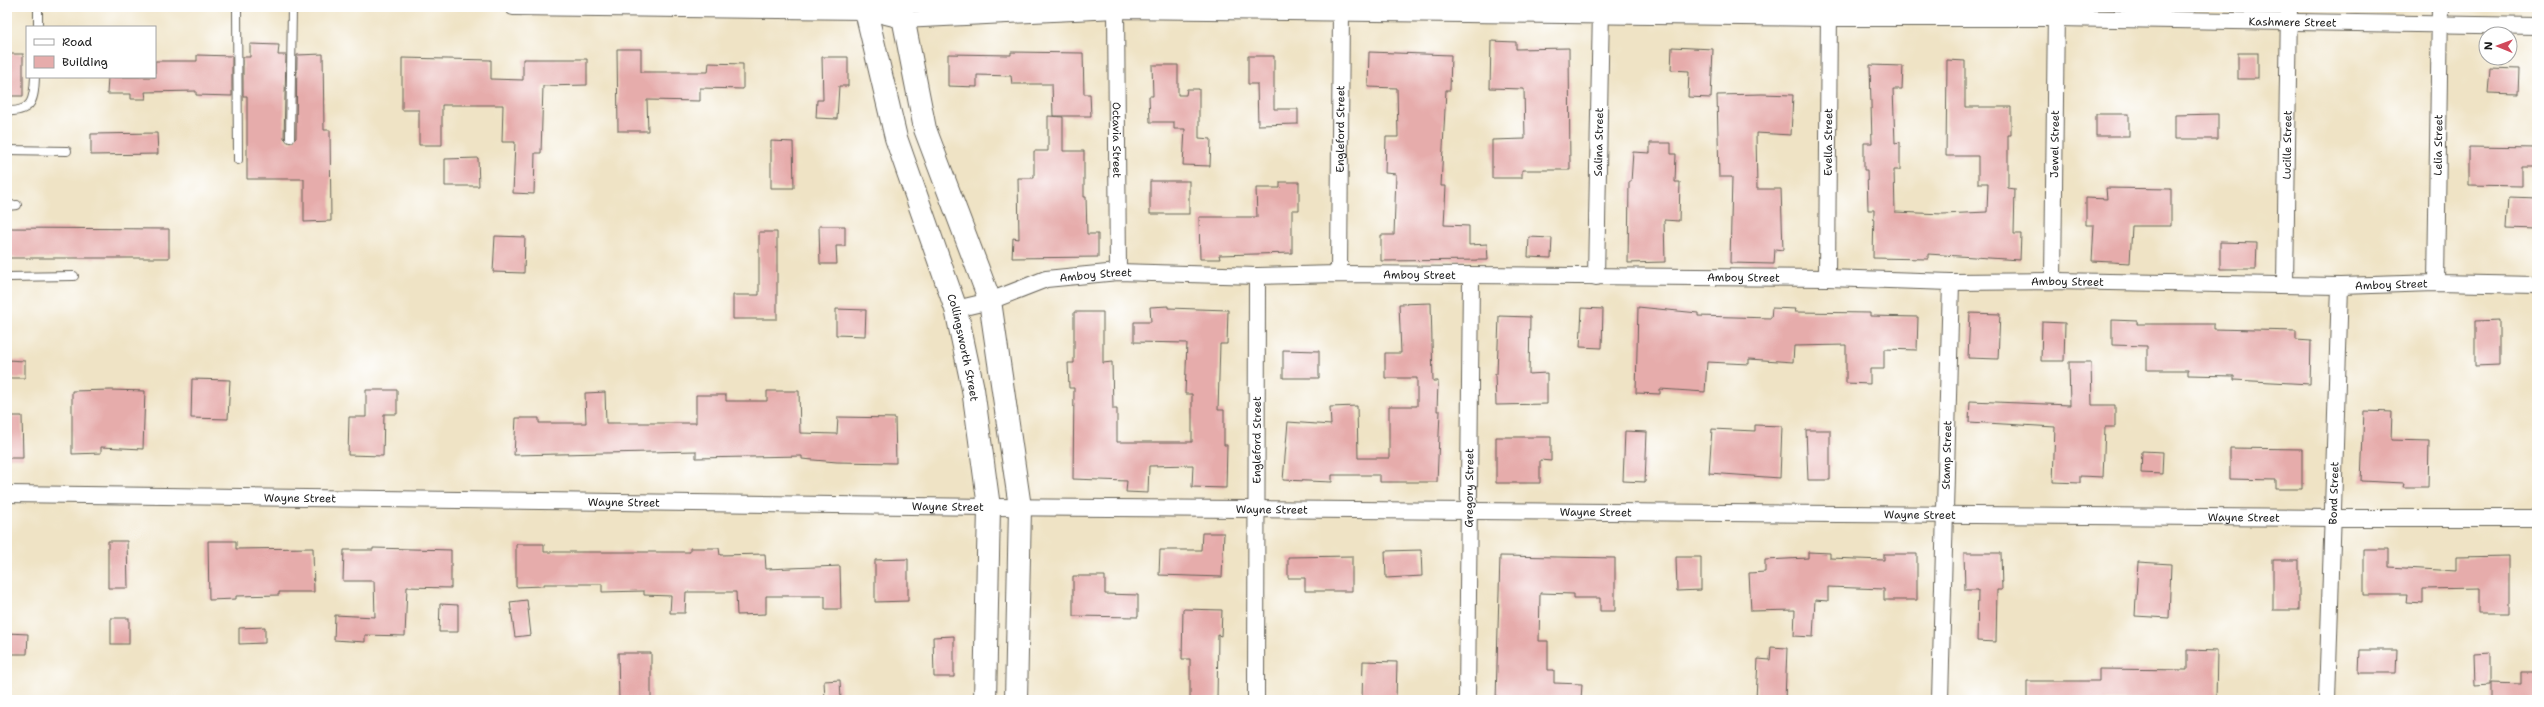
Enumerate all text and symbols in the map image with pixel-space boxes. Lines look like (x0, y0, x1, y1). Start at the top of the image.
street label: Kashmere Street (2248, 14, 2337, 30)
legend (26, 26, 156, 78)
north arrow (2478, 26, 2518, 66)
text: Road (62, 34, 93, 50)
text: N (2481, 41, 2496, 50)
text: Building (62, 54, 108, 70)
street label: Engleford Street (1332, 85, 1348, 173)
street label: Octavia Street (1109, 102, 1125, 178)
street label: Salina Street (1590, 107, 1607, 176)
street label: Evella Street (1820, 108, 1836, 176)
street label: Jewel Street (2047, 110, 2062, 178)
street label: Lucille Street (2279, 110, 2295, 180)
street label: Lelia Street (2430, 114, 2446, 176)
street label: Amboy Street (1059, 264, 1132, 285)
street label: Amboy Street (1383, 267, 1456, 282)
street label: Amboy Street (1707, 270, 1780, 285)
street label: Amboy Street (2031, 273, 2104, 289)
street label: Amboy Street (2355, 276, 2428, 293)
street label: Collingsworth Street (944, 292, 982, 402)
street label: Engleford Street (1249, 396, 1264, 484)
street label: Stamp Street (1938, 420, 1955, 490)
street label: Gregory Street (1461, 448, 1477, 528)
street label: Bond Street (2325, 461, 2342, 525)
street label: Wayne Street (264, 490, 336, 506)
street label: Wayne Street (588, 494, 660, 510)
street label: Wayne Street (912, 498, 984, 514)
street label: Wayne Street (1236, 502, 1308, 517)
street label: Wayne Street (1560, 504, 1632, 520)
street label: Wayne Street (1884, 507, 1956, 522)
street label: Wayne Street (2208, 509, 2280, 525)

